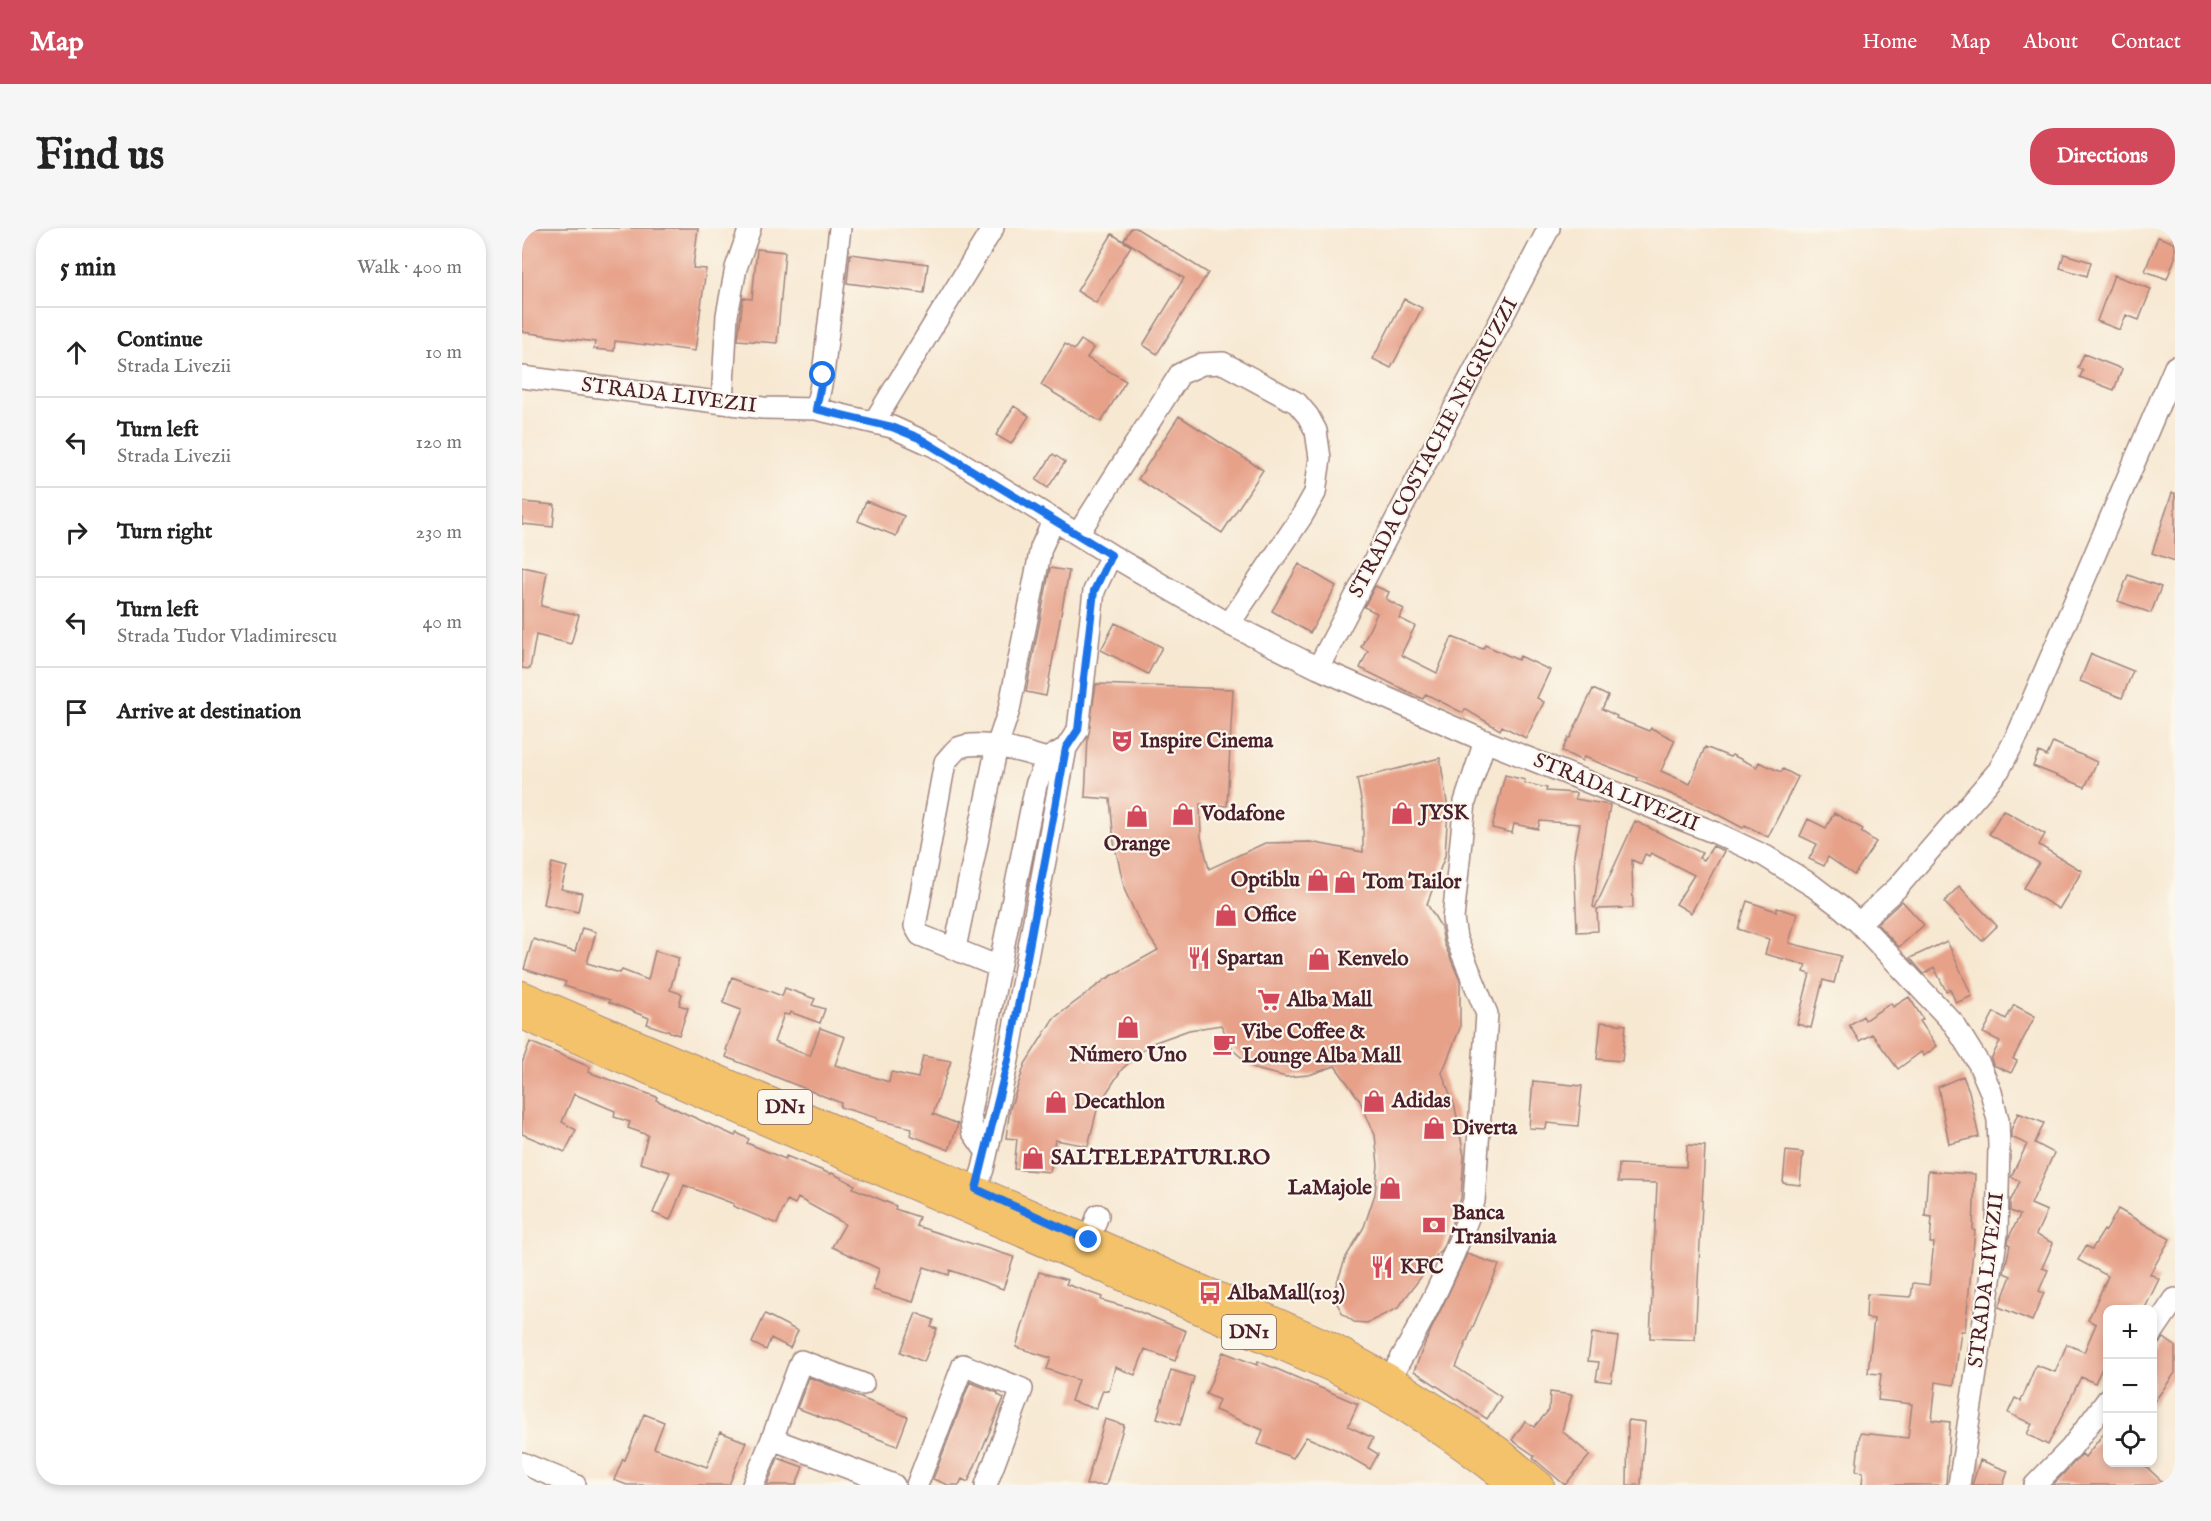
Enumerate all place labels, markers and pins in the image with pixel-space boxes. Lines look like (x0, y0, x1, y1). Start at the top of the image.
theatre icon: Inspire Cinema (1109, 728, 1135, 754)
place label: Inspire Cinema (1140, 728, 1274, 755)
shop icon: JYSK (1389, 800, 1415, 826)
place label: JYSK (1417, 800, 1470, 827)
shop icon: Vodafone (1170, 801, 1196, 827)
place label: Vodafone (1200, 801, 1285, 828)
shop icon: Orange (1124, 803, 1150, 829)
place label: Orange (1104, 831, 1171, 858)
place label: Optiblu (1231, 867, 1300, 894)
shop icon: Optiblu (1305, 867, 1331, 893)
shop icon: Tom Tailor (1332, 869, 1358, 895)
place label: Tom Tailor (1362, 869, 1462, 896)
shop icon: Office (1213, 902, 1239, 928)
place label: Office (1244, 902, 1297, 929)
restaurant icon: Spartan (1186, 945, 1212, 971)
place label: Spartan (1217, 945, 1283, 972)
shop icon: Kenvelo (1306, 946, 1332, 972)
place label: Kenvelo (1337, 946, 1409, 973)
supermarket icon: Alba Mall (1256, 987, 1282, 1013)
place label: Alba Mall (1286, 987, 1373, 1014)
shop icon: Número Uno (1115, 1014, 1141, 1040)
place label: Vibe Coffee & Lounge Alba Mall (1241, 1019, 1402, 1070)
cafe icon: Vibe Coffee & Lounge Alba Mall (1211, 1031, 1237, 1057)
place label: Número Uno (1068, 1042, 1187, 1069)
shop icon: Adidas (1361, 1088, 1387, 1114)
place label: Adidas (1391, 1088, 1451, 1115)
shop icon: Decathlon (1043, 1089, 1069, 1115)
place label: Decathlon (1074, 1089, 1165, 1116)
shop icon: Diverta (1421, 1115, 1447, 1141)
place label: Diverta (1452, 1115, 1518, 1142)
shop icon: SALTELEPATURI.RO (1020, 1145, 1046, 1171)
place label: SALTELEPATURI.RO (1051, 1145, 1270, 1172)
place label: LaMajole (1288, 1175, 1372, 1202)
shop icon: LaMajole (1377, 1175, 1403, 1201)
place label: Banca Transilvania (1451, 1200, 1557, 1251)
bank icon: Banca Transilvania (1421, 1212, 1447, 1238)
restaurant icon: KFC (1369, 1254, 1395, 1280)
place label: KFC (1400, 1254, 1444, 1281)
bus stop icon: AlbaMall(103) (1197, 1280, 1223, 1306)
place label: AlbaMall(103) (1227, 1280, 1345, 1307)

